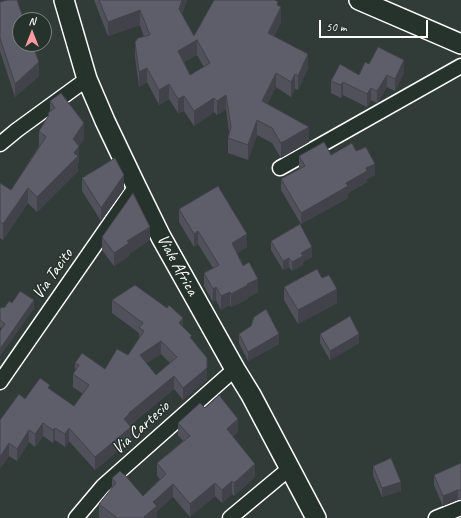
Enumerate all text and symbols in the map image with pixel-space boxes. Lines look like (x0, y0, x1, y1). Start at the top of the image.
north arrow (12, 12, 52, 52)
scale bar (321, 12, 430, 38)
text: N (29, 14, 35, 28)
text: 50 m (326, 19, 346, 35)
street label: Viale Africa (152, 231, 202, 299)
street label: Via Tacito (28, 245, 78, 303)
street label: Via Cartesio (108, 397, 174, 459)

